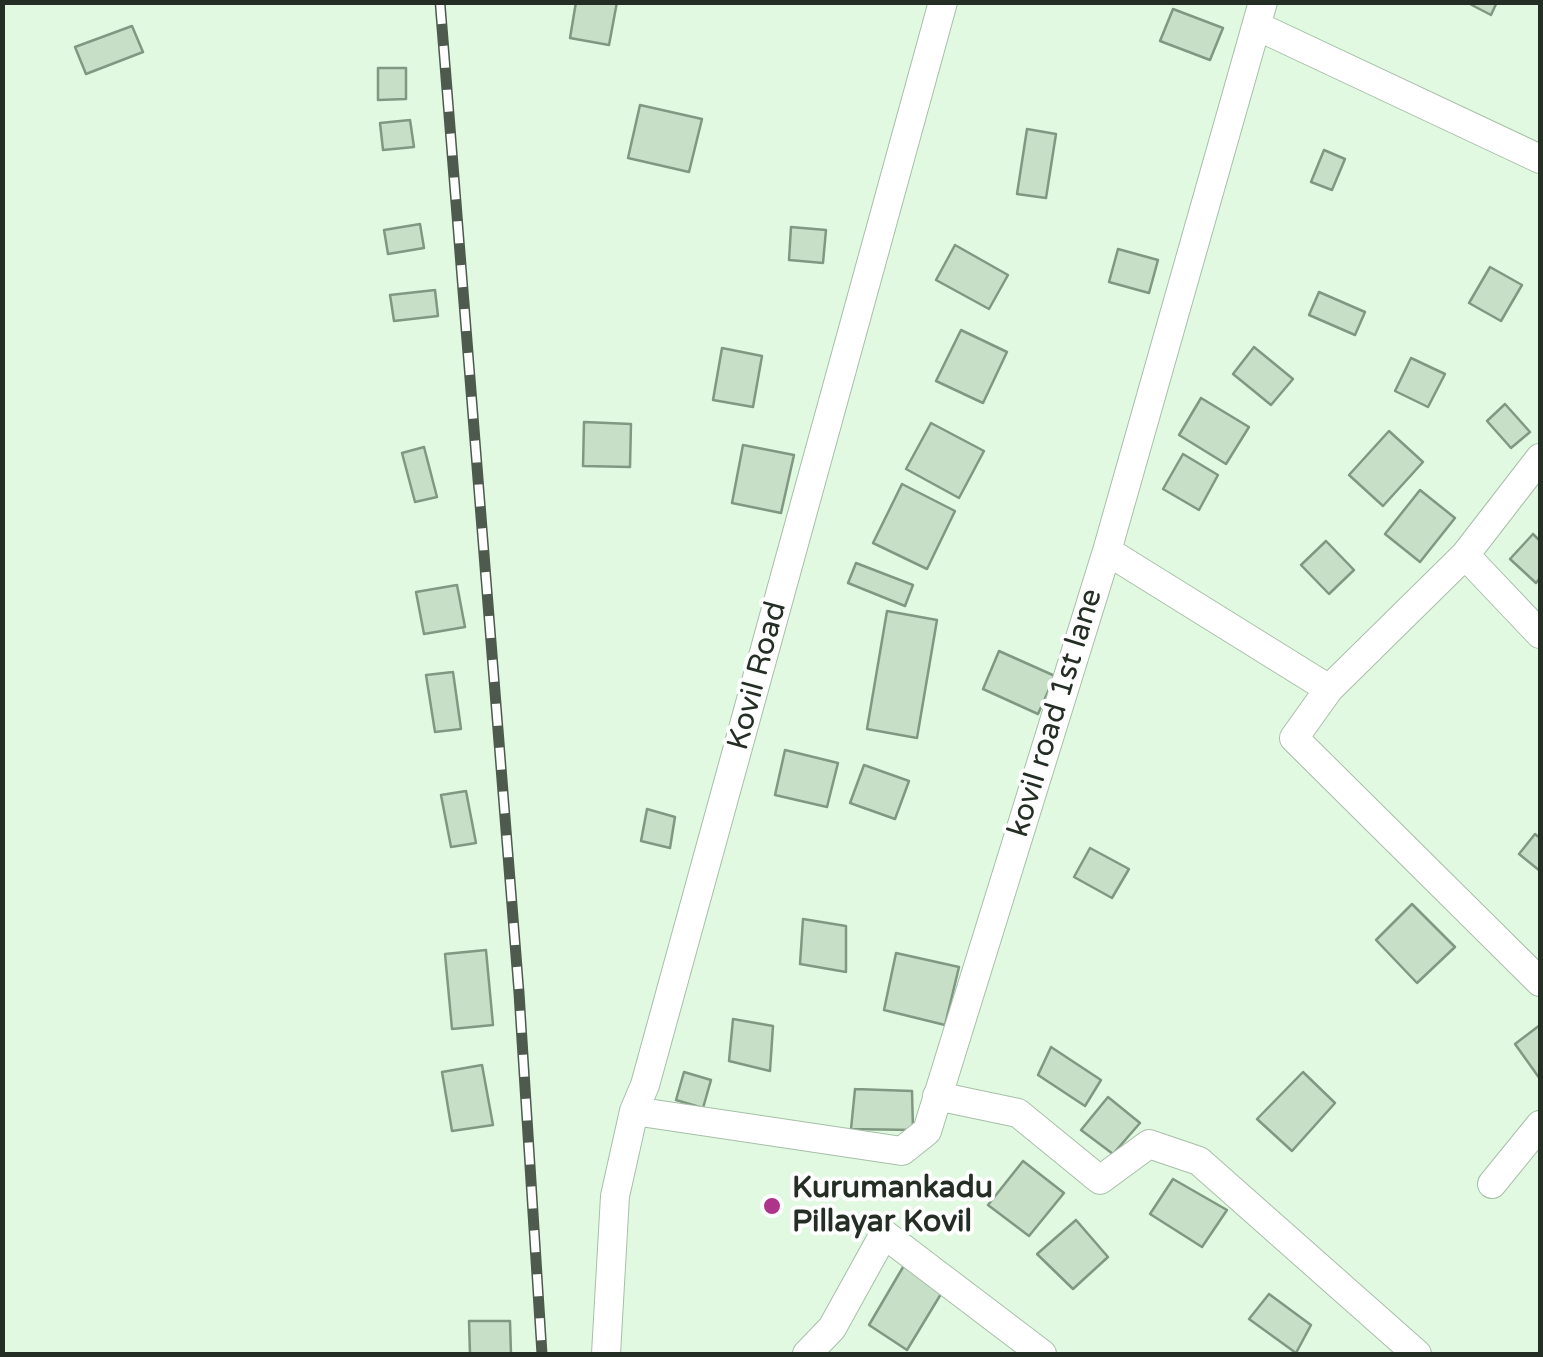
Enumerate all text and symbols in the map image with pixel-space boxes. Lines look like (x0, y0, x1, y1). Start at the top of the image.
street label: kovil road 1st lane (1001, 585, 1111, 841)
street label: Kovil Road (721, 598, 795, 754)
place label: Kurumankadu Pillayar Kovil (792, 1171, 993, 1242)
marker: Kurumankadu Pillayar Kovil (761, 1195, 783, 1217)

